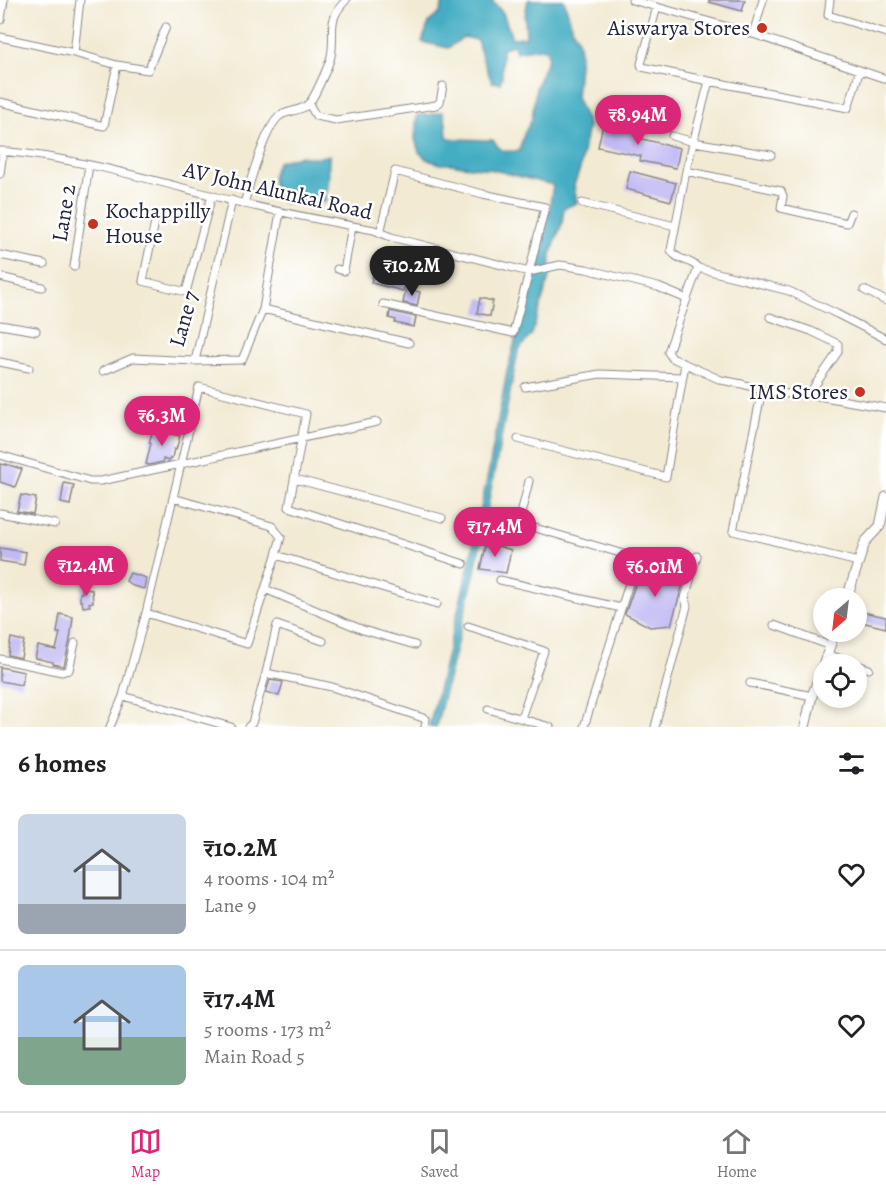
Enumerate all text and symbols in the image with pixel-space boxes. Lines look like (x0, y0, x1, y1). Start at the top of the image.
place label: Aiswarya Stores (607, 13, 750, 43)
marker: Aiswarya Stores (755, 21, 769, 35)
pin: ₹8.94M (589, 95, 687, 146)
text: ₹8.94M (609, 101, 667, 128)
street label: AV John Alunkal Road (180, 154, 376, 227)
street label: Lane 2 (45, 182, 83, 244)
place label: Kochappilly House (105, 196, 211, 251)
marker: Kochappilly House (86, 217, 100, 231)
pin: ₹10.2M (363, 246, 461, 297)
text: ₹10.2M (384, 252, 440, 279)
street label: Lane 7 (162, 287, 206, 350)
place label: IMS Stores (749, 377, 848, 407)
marker: IMS Stores (853, 385, 867, 399)
pin: ₹6.3M (120, 396, 204, 447)
text: ₹6.3M (138, 402, 186, 429)
pin: ₹17.4M (446, 507, 544, 558)
text: ₹17.4M (468, 513, 522, 540)
pin: ₹12.4M (37, 546, 135, 597)
pin: ₹6.01M (606, 547, 704, 598)
text: ₹12.4M (58, 552, 114, 579)
text: ₹6.01M (627, 553, 683, 580)
north arrow (813, 588, 867, 642)
map controls (813, 588, 867, 708)
button: locate (813, 654, 867, 708)
text: 6 homes (18, 746, 107, 781)
icon: filters (835, 747, 868, 780)
text: ₹10.2M (204, 830, 278, 865)
icon: home (66, 838, 138, 910)
icon: heart (835, 858, 868, 891)
text: 4 rooms · 104 m² (204, 865, 335, 892)
text: Lane 9 (204, 892, 256, 919)
text: ₹17.4M (204, 981, 275, 1016)
icon: home (66, 989, 138, 1061)
icon: heart (835, 1009, 868, 1042)
text: 5 rooms · 173 m² (204, 1016, 331, 1043)
text: Main Road 5 (204, 1043, 305, 1070)
tab: Map (129, 1125, 162, 1183)
tab: Saved (420, 1125, 458, 1183)
tab: Home (717, 1125, 757, 1183)

